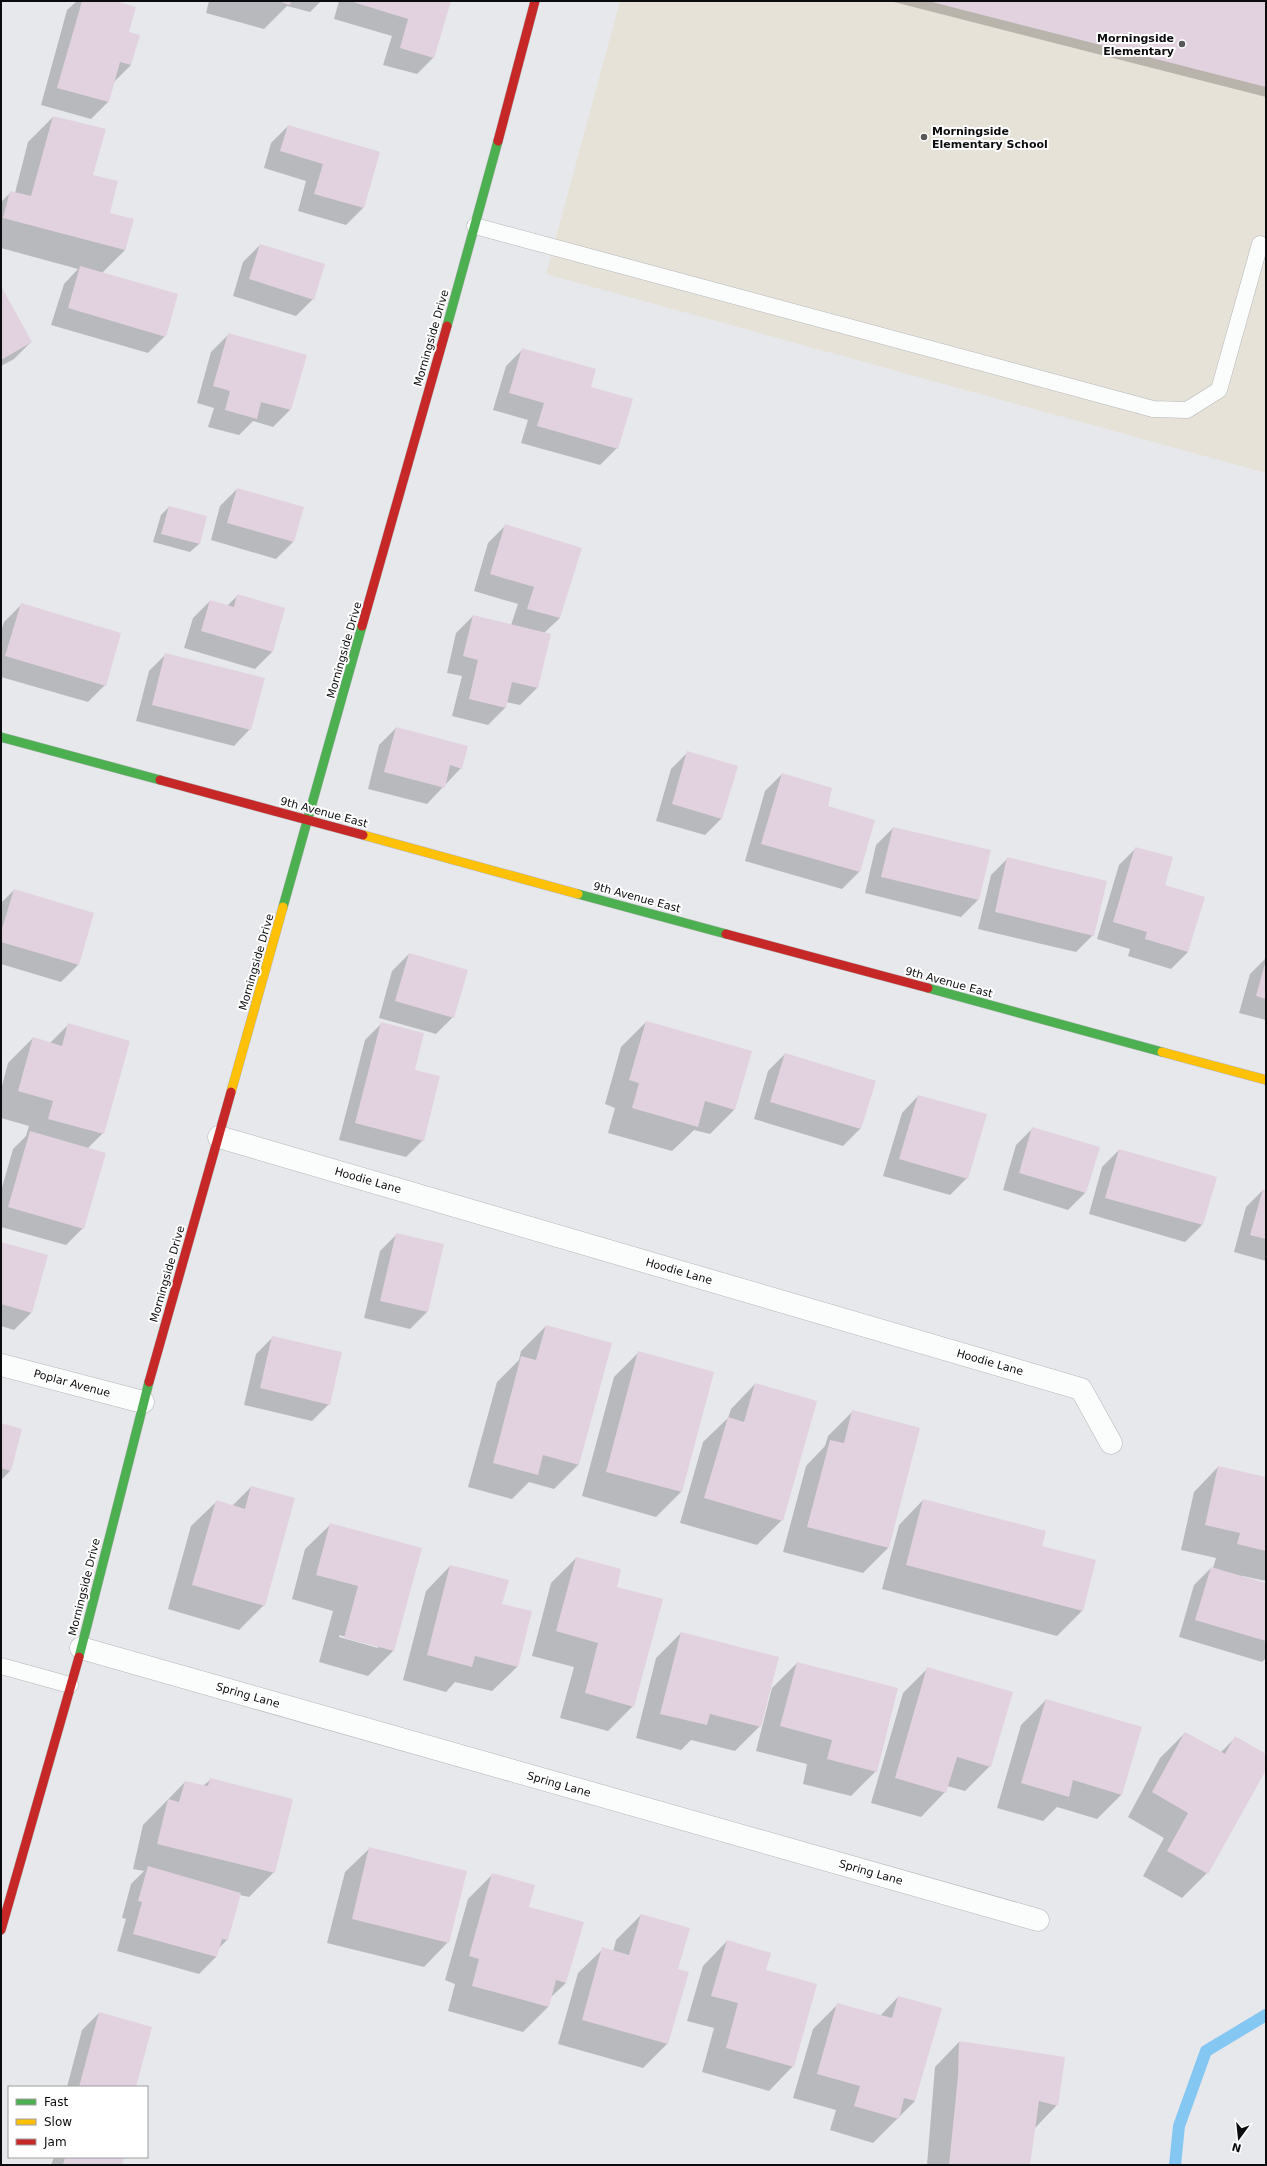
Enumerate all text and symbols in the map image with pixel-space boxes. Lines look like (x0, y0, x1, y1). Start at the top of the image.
place label: Morningside Elementary (1097, 32, 1174, 58)
marker: Morningside Elementary (1177, 39, 1187, 49)
place label: Morningside Elementary School (932, 125, 1048, 151)
marker: Morningside Elementary School (919, 132, 929, 142)
street label: Morningside Drive (411, 288, 452, 388)
street label: Morningside Drive (324, 600, 365, 700)
street label: 9th Avenue East (279, 795, 370, 831)
street label: 9th Avenue East (592, 880, 683, 916)
street label: Morningside Drive (236, 912, 277, 1012)
street label: 9th Avenue East (904, 965, 995, 1001)
street label: Hoodie Lane (333, 1165, 403, 1196)
street label: Morningside Drive (147, 1224, 188, 1324)
street label: Hoodie Lane (644, 1256, 714, 1287)
street label: Hoodie Lane (955, 1347, 1025, 1378)
street label: Poplar Avenue (32, 1367, 112, 1400)
street label: Morningside Drive (66, 1537, 103, 1637)
street label: Spring Lane (215, 1680, 281, 1711)
street label: Spring Lane (526, 1769, 592, 1800)
street label: Spring Lane (838, 1857, 904, 1888)
legend (8, 2086, 148, 2158)
text: Fast (44, 2095, 68, 2109)
text: Slow (44, 2115, 72, 2129)
north arrow (1219, 2118, 1259, 2158)
text: Jam (43, 2135, 67, 2149)
text: N (1230, 2140, 1243, 2155)

